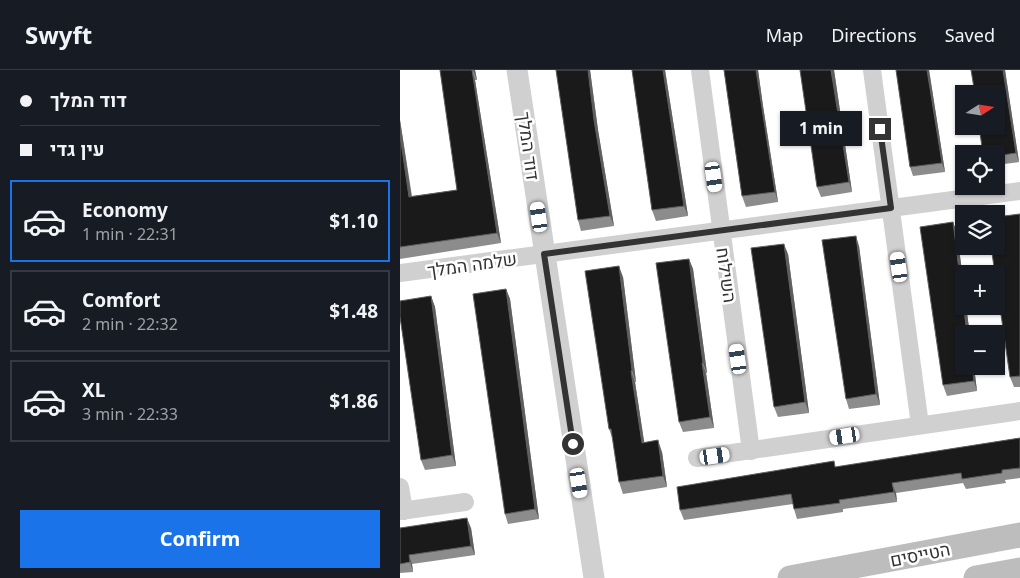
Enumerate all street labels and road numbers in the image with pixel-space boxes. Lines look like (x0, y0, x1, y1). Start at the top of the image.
street label: דוד המלך (512, 110, 546, 182)
street label: שלמה המלך (426, 246, 518, 282)
street label: השילוח (711, 246, 743, 304)
street label: הטייסים (888, 536, 952, 572)

